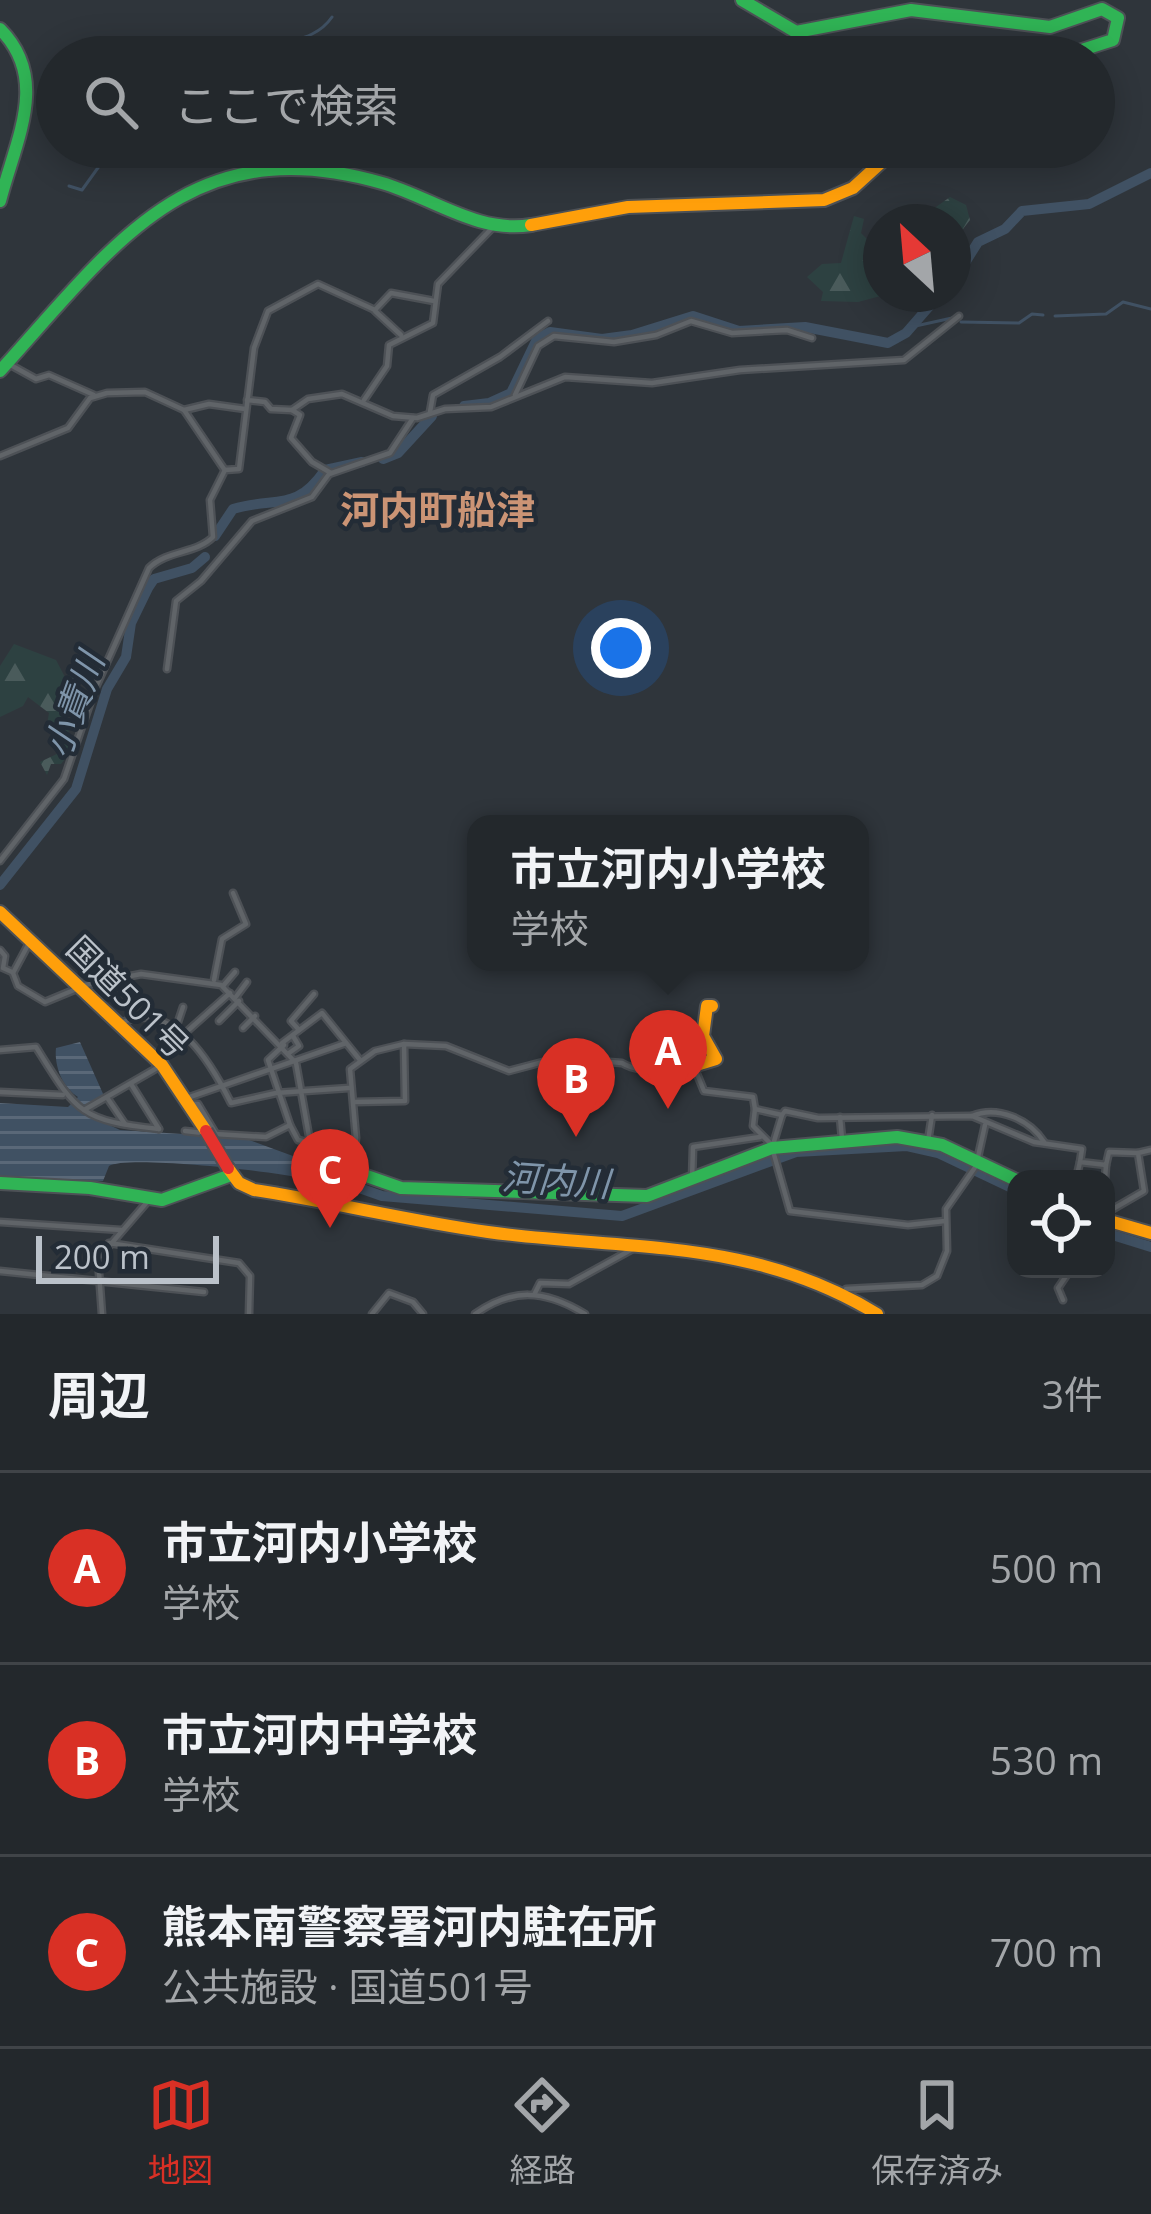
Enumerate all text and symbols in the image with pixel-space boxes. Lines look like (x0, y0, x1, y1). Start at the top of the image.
search box (36, 36, 1115, 168)
icon: search (78, 69, 144, 135)
text: ここで検索 (174, 74, 399, 135)
north arrow (863, 204, 971, 312)
district label: 河内町船津 (340, 482, 536, 535)
your location (591, 618, 651, 678)
water label: 小責川 (32, 642, 116, 764)
popup (467, 815, 869, 971)
text: 市立河内小学校 (510, 837, 826, 898)
text: 学校 (510, 901, 589, 954)
street label: 国道501号 (57, 926, 199, 1068)
pin: A (629, 1010, 707, 1109)
pin: B (537, 1038, 615, 1137)
pin: C (291, 1129, 369, 1228)
water label: 河内川 (500, 1151, 616, 1208)
map controls (1007, 1170, 1115, 1278)
button: locate (1007, 1170, 1115, 1278)
scale bar (36, 1230, 219, 1283)
text: 200 m (54, 1234, 150, 1279)
text: 周辺 (48, 1359, 150, 1429)
text: 3件 (1042, 1367, 1103, 1420)
text: 市立河内小学校 (162, 1511, 477, 1572)
text: A (74, 1541, 100, 1594)
text: 500 m (990, 1541, 1103, 1594)
text: 学校 (162, 1575, 240, 1628)
text: 市立河内中学校 (162, 1703, 477, 1764)
text: B (74, 1733, 100, 1786)
text: 530 m (990, 1733, 1103, 1786)
text: 学校 (162, 1767, 240, 1820)
text: 熊本南警察署河内駐在所 (162, 1895, 657, 1956)
text: C (75, 1925, 99, 1978)
text: 700 m (990, 1925, 1103, 1978)
text: 公共施設 · 国道501号 (162, 1959, 532, 2012)
tab: 地図 (148, 2072, 214, 2192)
tab: 経路 (509, 2072, 575, 2192)
tab: 保存済み (871, 2072, 1003, 2192)

